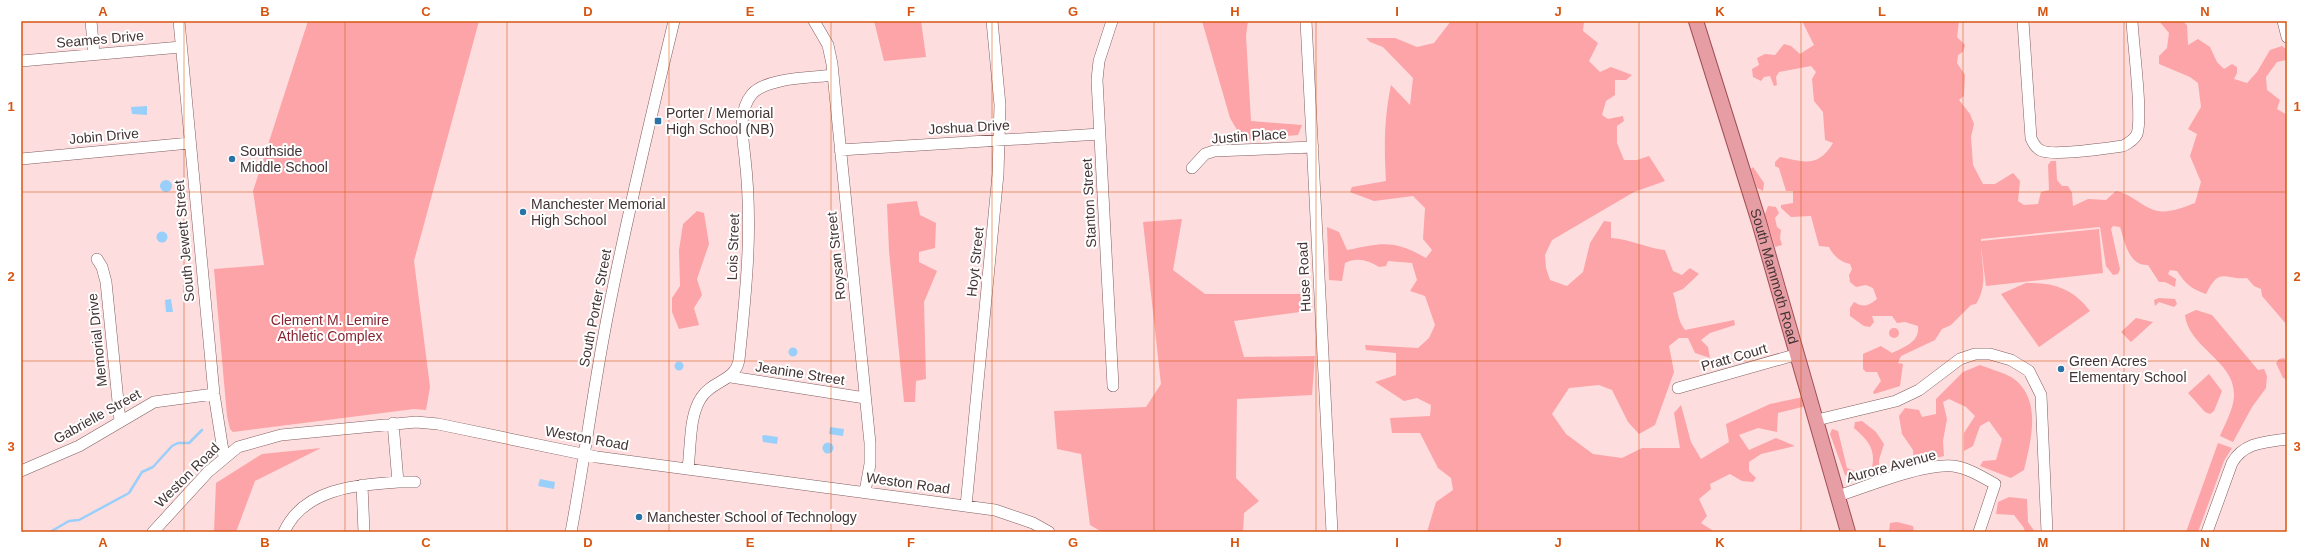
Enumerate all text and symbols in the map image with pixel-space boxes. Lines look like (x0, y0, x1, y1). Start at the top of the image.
text: A (98, 4, 108, 19)
text: B (260, 4, 270, 19)
text: C (421, 4, 431, 19)
text: D (583, 4, 593, 19)
text: E (746, 4, 755, 19)
text: F (907, 4, 915, 19)
text: G (1068, 4, 1078, 19)
text: H (1230, 4, 1240, 19)
text: I (1395, 4, 1399, 19)
text: J (1554, 4, 1562, 19)
text: K (1715, 4, 1725, 19)
text: L (1878, 4, 1886, 19)
text: M (2038, 4, 2048, 19)
text: N (2200, 4, 2210, 19)
street label: Seames Drive (56, 27, 145, 51)
text: 1 (7, 99, 15, 114)
text: 1 (2293, 99, 2301, 114)
place label: Porter / Memorial High School (NB) (666, 105, 774, 137)
marker: Porter / Memorial High School (NB) (653, 116, 663, 126)
street label: Joshua Drive (928, 117, 1010, 137)
street label: Jobin Drive (68, 125, 140, 147)
street label: Justin Place (1211, 125, 1287, 147)
place label: Southside Middle School (240, 143, 328, 175)
marker: Southside Middle School (227, 154, 237, 164)
street label: Stanton Street (1079, 158, 1099, 248)
street label: South Jewett Street (171, 179, 197, 303)
place label: Manchester Memorial High School (531, 196, 666, 228)
street label: South Mammoth Road (1747, 206, 1802, 346)
marker: Manchester Memorial High School (518, 207, 528, 217)
street label: Roysan Street (823, 211, 849, 301)
street label: Lois Street (724, 213, 742, 281)
street label: Hoyt Street (963, 226, 987, 298)
street label: Huse Road (1294, 242, 1314, 312)
street label: South Porter Street (576, 248, 614, 368)
text: 2 (7, 269, 15, 284)
text: 2 (2293, 269, 2301, 284)
street label: Memorial Drive (84, 292, 110, 388)
park label: Clement M. Lemire Athletic Complex (271, 312, 389, 344)
street label: Pratt Court (1699, 340, 1769, 374)
place label: Green Acres Elementary School (2069, 353, 2187, 385)
street label: Jeanine Street (754, 358, 846, 388)
marker: Green Acres Elementary School (2056, 364, 2066, 374)
street label: Gabrielle Street (51, 385, 144, 447)
street label: Weston Road (544, 423, 630, 453)
text: 3 (7, 439, 15, 454)
street label: Weston Road (151, 439, 223, 511)
text: 3 (2293, 439, 2301, 454)
street label: Aurore Avenue (1844, 446, 1938, 486)
street label: Weston Road (865, 469, 951, 497)
place label: Manchester School of Technology (647, 509, 857, 525)
marker: Manchester School of Technology (634, 512, 644, 522)
text: A (98, 535, 108, 550)
text: B (260, 535, 270, 550)
text: C (421, 535, 431, 550)
text: D (583, 535, 593, 550)
text: E (746, 535, 755, 550)
text: F (907, 535, 915, 550)
text: G (1068, 535, 1078, 550)
text: H (1230, 535, 1240, 550)
text: I (1395, 535, 1399, 550)
text: J (1554, 535, 1562, 550)
text: K (1715, 535, 1725, 550)
text: L (1878, 535, 1886, 550)
text: M (2038, 535, 2048, 550)
text: N (2200, 535, 2210, 550)

